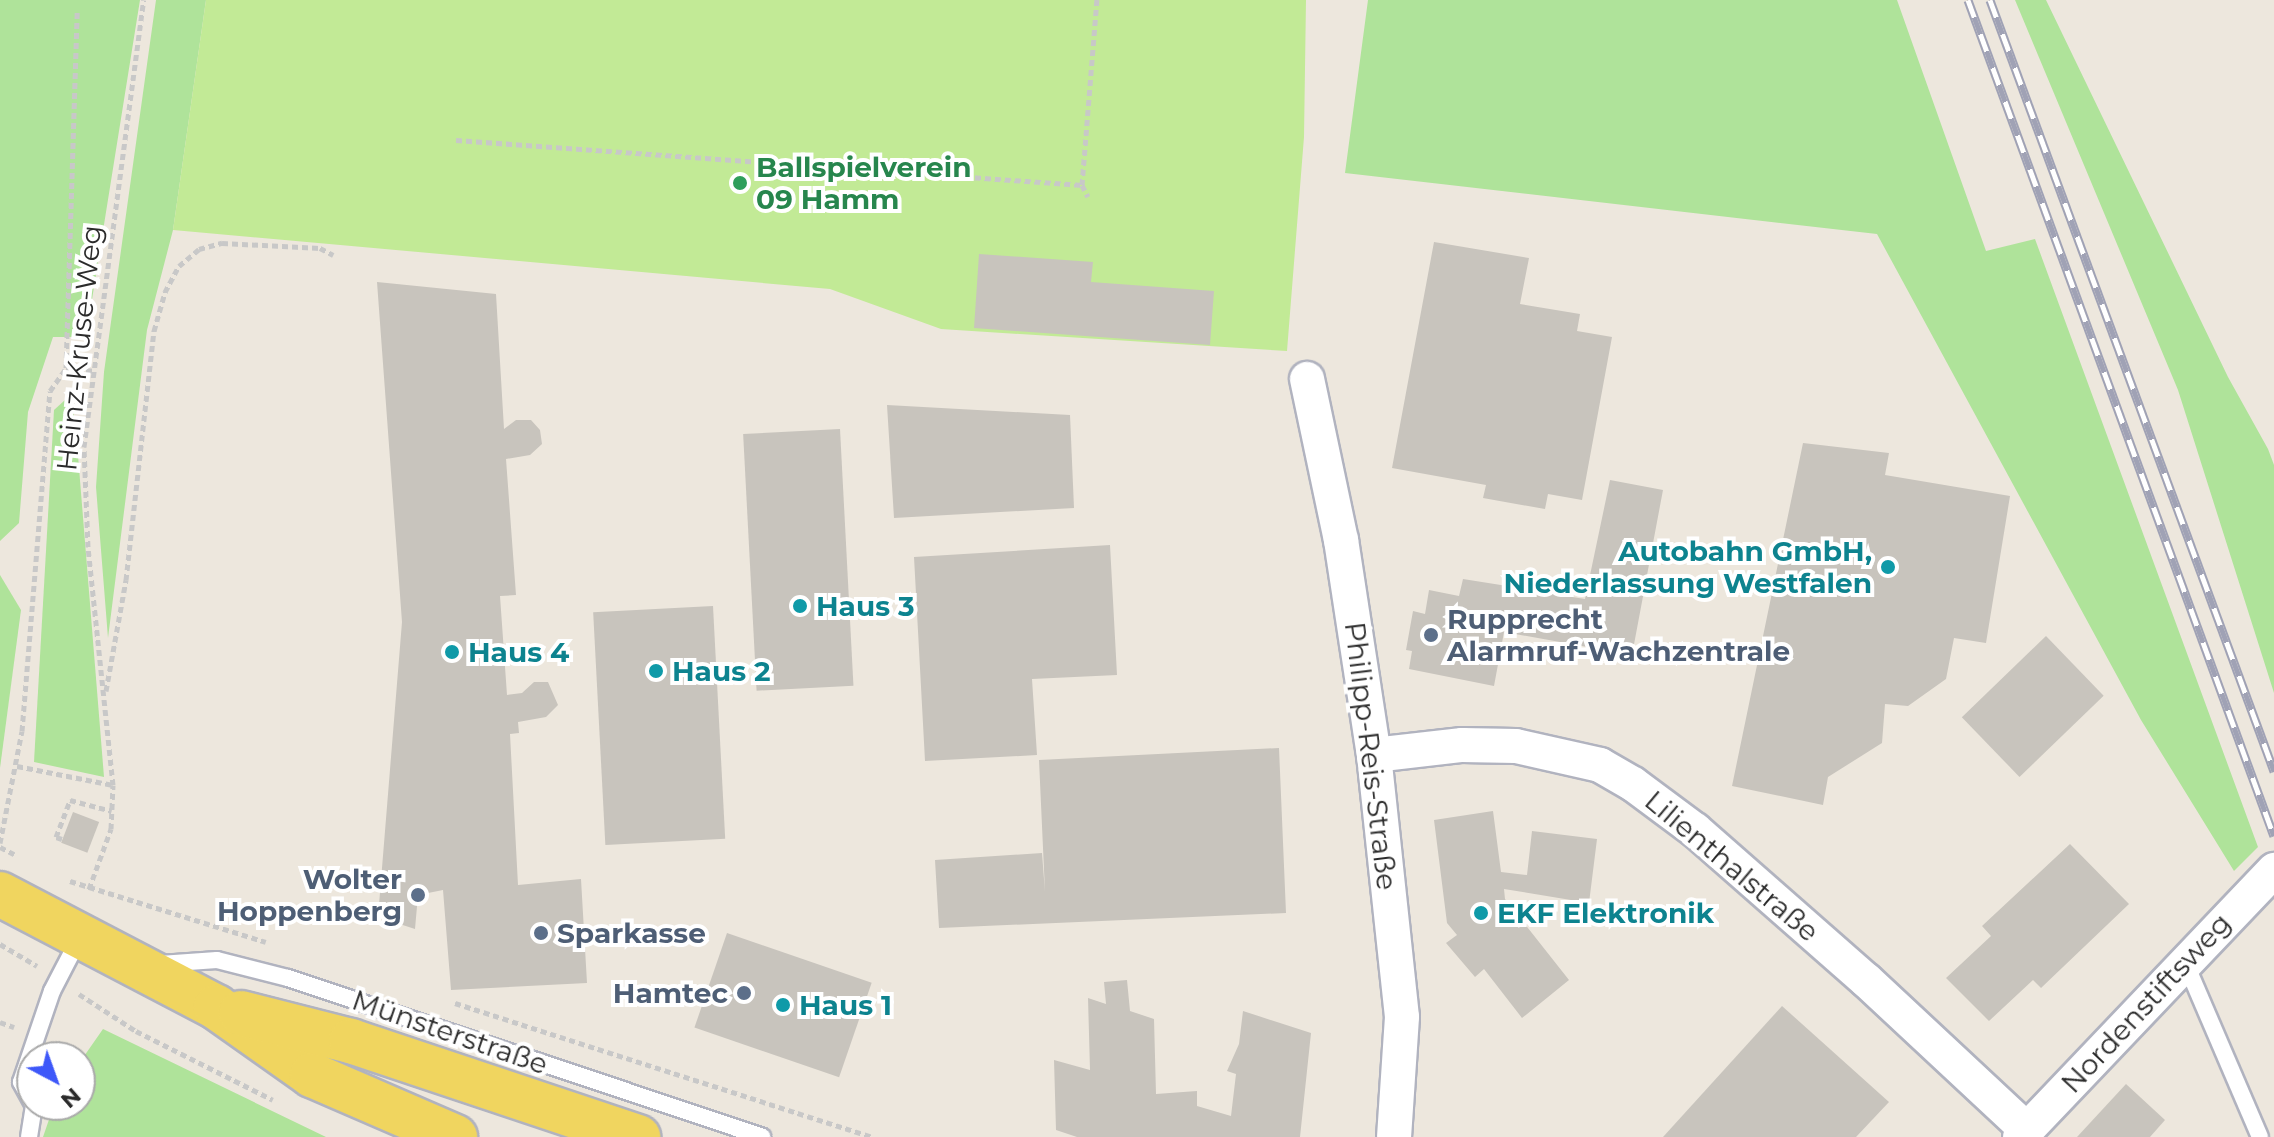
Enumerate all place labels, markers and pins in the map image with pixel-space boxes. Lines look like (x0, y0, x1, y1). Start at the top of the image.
place label: Ballspielverein 09 Hamm (756, 150, 972, 216)
marker: Ballspielverein 09 Hamm (731, 174, 749, 192)
place label: Autobahn GmbH, Niederlassung Westfalen (1504, 534, 1872, 600)
marker: Autobahn GmbH, Niederlassung Westfalen (1879, 558, 1897, 576)
place label: Haus 3 (816, 589, 915, 623)
marker: Haus 3 (791, 597, 809, 615)
place label: Rupprecht Alarmruf-Wachzentrale (1447, 602, 1790, 668)
marker: Rupprecht Alarmruf-Wachzentrale (1422, 626, 1440, 644)
place label: Haus 4 (468, 635, 569, 669)
marker: Haus 4 (443, 643, 461, 661)
place label: Haus 2 (672, 654, 770, 688)
marker: Haus 2 (647, 662, 665, 680)
place label: Wolter Hoppenberg (217, 862, 402, 928)
marker: Wolter Hoppenberg (409, 886, 427, 904)
place label: EKF Elektronik (1497, 896, 1714, 930)
marker: EKF Elektronik (1472, 904, 1490, 922)
place label: Sparkasse (557, 916, 706, 950)
marker: Sparkasse (532, 924, 550, 942)
place label: Hamtec (613, 976, 728, 1010)
marker: Hamtec (735, 984, 753, 1002)
place label: Haus 1 (799, 988, 892, 1022)
marker: Haus 1 (774, 996, 792, 1014)

